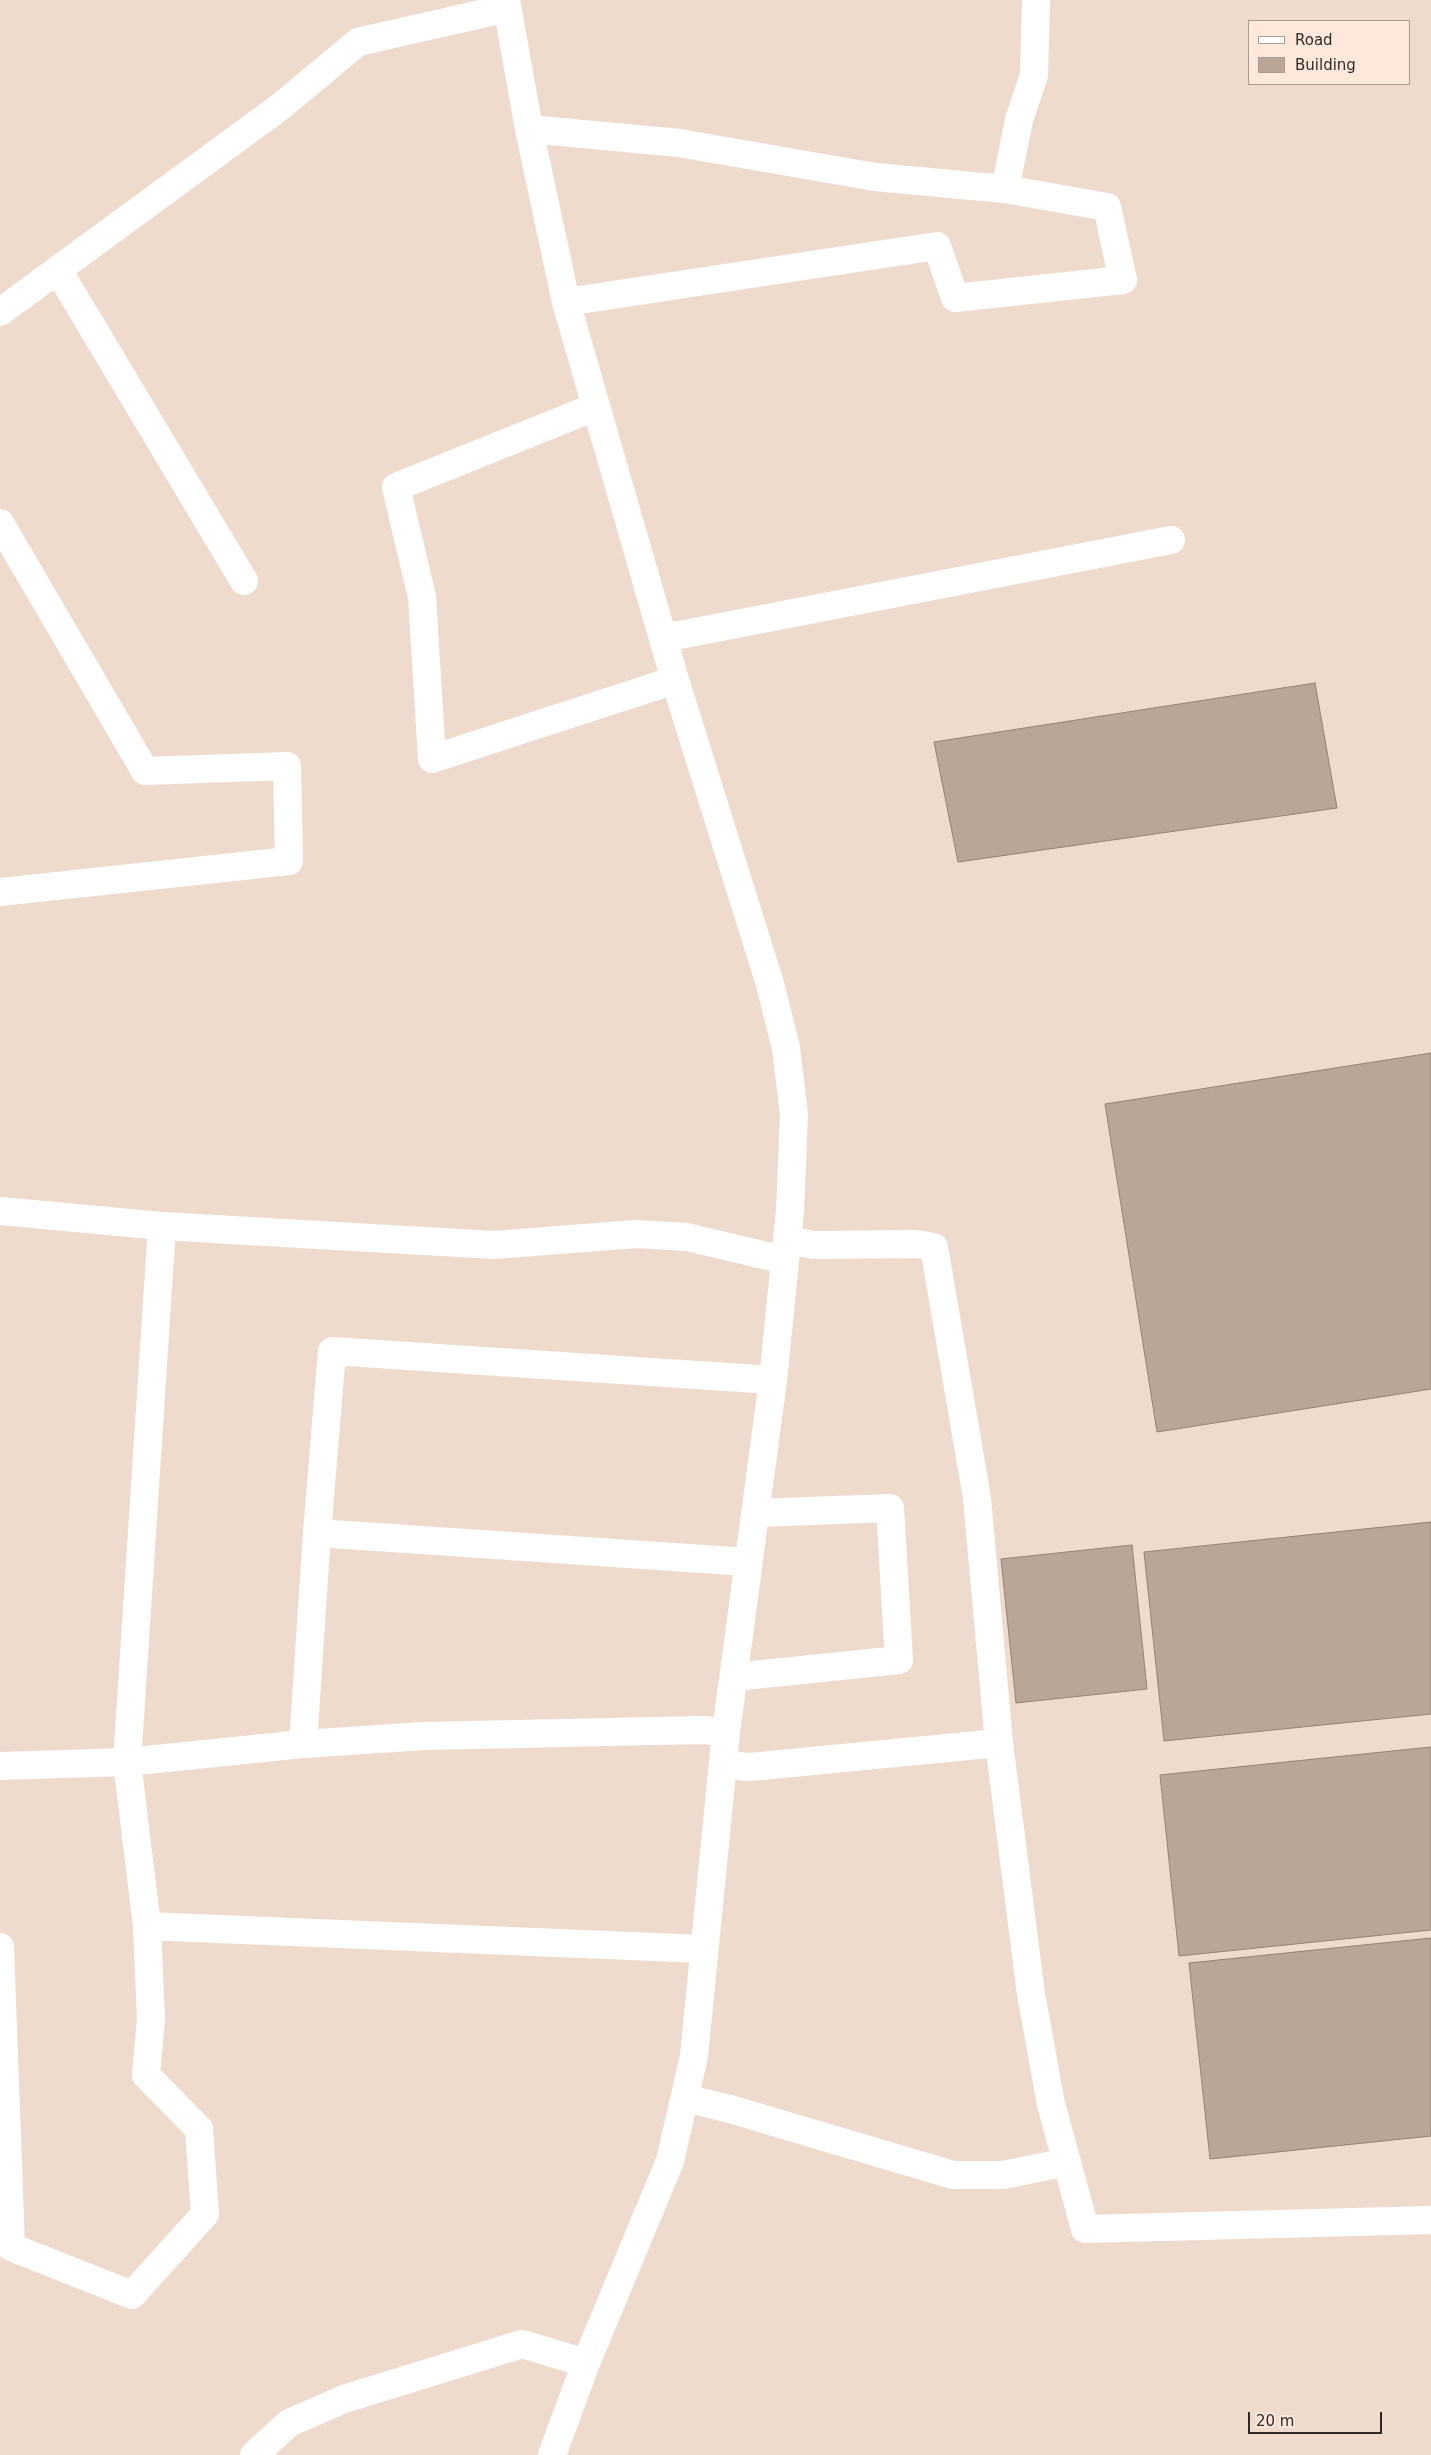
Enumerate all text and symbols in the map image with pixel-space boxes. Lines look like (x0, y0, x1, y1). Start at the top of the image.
legend (1248, 20, 1411, 85)
text: Road (1295, 31, 1333, 49)
text: Building (1295, 56, 1356, 74)
scale bar (1251, 2402, 1385, 2434)
text: 20 m (1256, 2412, 1294, 2430)

